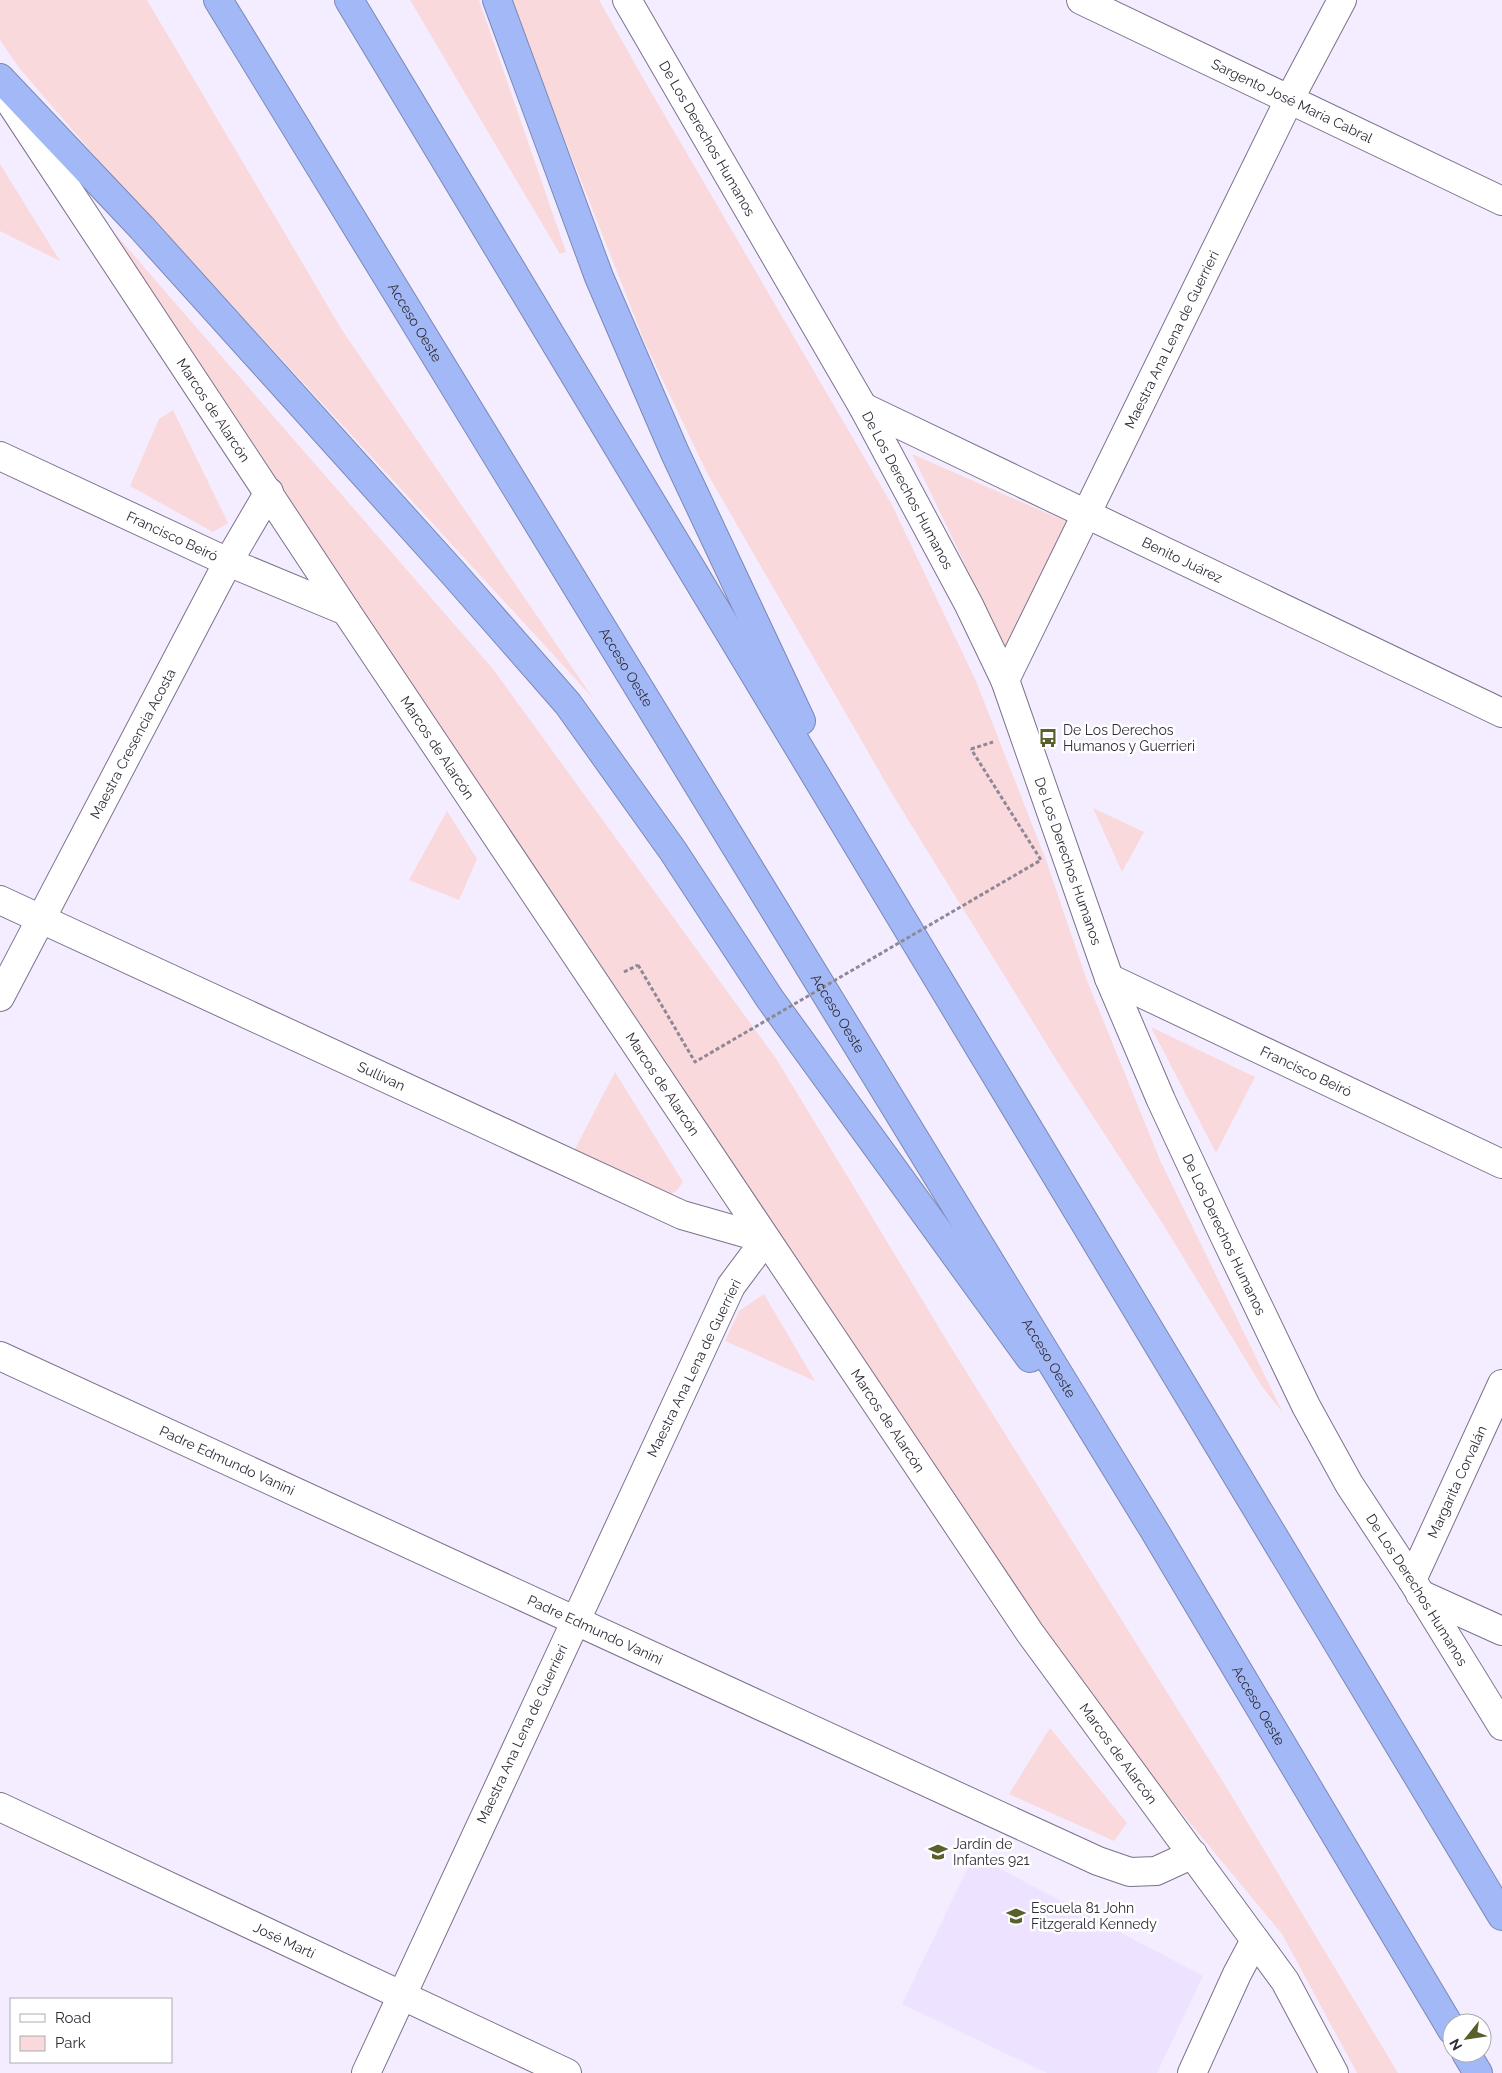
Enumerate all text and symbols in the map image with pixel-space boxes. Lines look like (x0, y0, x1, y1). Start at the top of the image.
street label: Sargento José María Cabral (1209, 56, 1376, 146)
street label: De Los Derechos Humanos (656, 58, 759, 219)
street label: Maestra Ana Lena de Guerrieri (1121, 248, 1222, 431)
street label: Acceso Oeste (385, 280, 445, 365)
street label: Marcos de Alarcón (173, 355, 253, 465)
street label: De Los Derechos Humanos (859, 409, 956, 572)
street label: Francisco Beiró (124, 508, 221, 564)
street label: Benito Juárez (1139, 534, 1225, 586)
street label: Acceso Oeste (596, 625, 656, 710)
street label: Maestra Cresencia Acosta (87, 666, 179, 821)
street label: Marcos de Alarcón (397, 693, 478, 802)
place label: De Los Derechos Humanos y Guerrieri (1063, 722, 1195, 754)
bus stop icon: De Los Derechos Humanos y Guerrieri (1037, 727, 1059, 749)
street label: De Los Derechos Humanos (1032, 775, 1105, 947)
street label: Acceso Oeste (808, 971, 868, 1056)
street label: Marcos de Alarcón (622, 1029, 703, 1139)
street label: Francisco Beiró (1258, 1043, 1354, 1100)
street label: Sullivan (355, 1058, 408, 1094)
street label: De Los Derechos Humanos (1179, 1151, 1269, 1318)
street label: Maestra Ana Lena de Guerrieri (644, 1277, 744, 1459)
street label: Acceso Oeste (1019, 1316, 1079, 1400)
street label: Marcos de Alarcón (848, 1366, 928, 1475)
street label: Padre Edmundo Vanini (157, 1422, 297, 1498)
street label: Margarita Corvalán (1424, 1423, 1490, 1541)
street label: De Los Derechos Humanos (1363, 1511, 1471, 1669)
street label: Padre Edmundo Vanini (525, 1592, 665, 1668)
street label: Maestra Ana Lena de Guerrieri (473, 1642, 571, 1826)
street label: Acceso Oeste (1229, 1663, 1288, 1748)
street label: Marcos de Alarcón (1076, 1700, 1161, 1807)
place label: Jardín de Infantes 921 (953, 1836, 1029, 1868)
school or university icon: Jardín de Infantes 921 (927, 1841, 949, 1863)
place label: Escuela 81 John Fitzgerald Kennedy (1031, 1900, 1157, 1932)
school or university icon: Escuela 81 John Fitzgerald Kennedy (1005, 1905, 1027, 1927)
street label: José Martí (251, 1919, 318, 1962)
legend (10, 1998, 172, 2063)
text: Road (55, 2009, 91, 2027)
north arrow (1442, 2013, 1492, 2063)
text: Park (55, 2034, 86, 2052)
text: N (1446, 2036, 1465, 2053)

